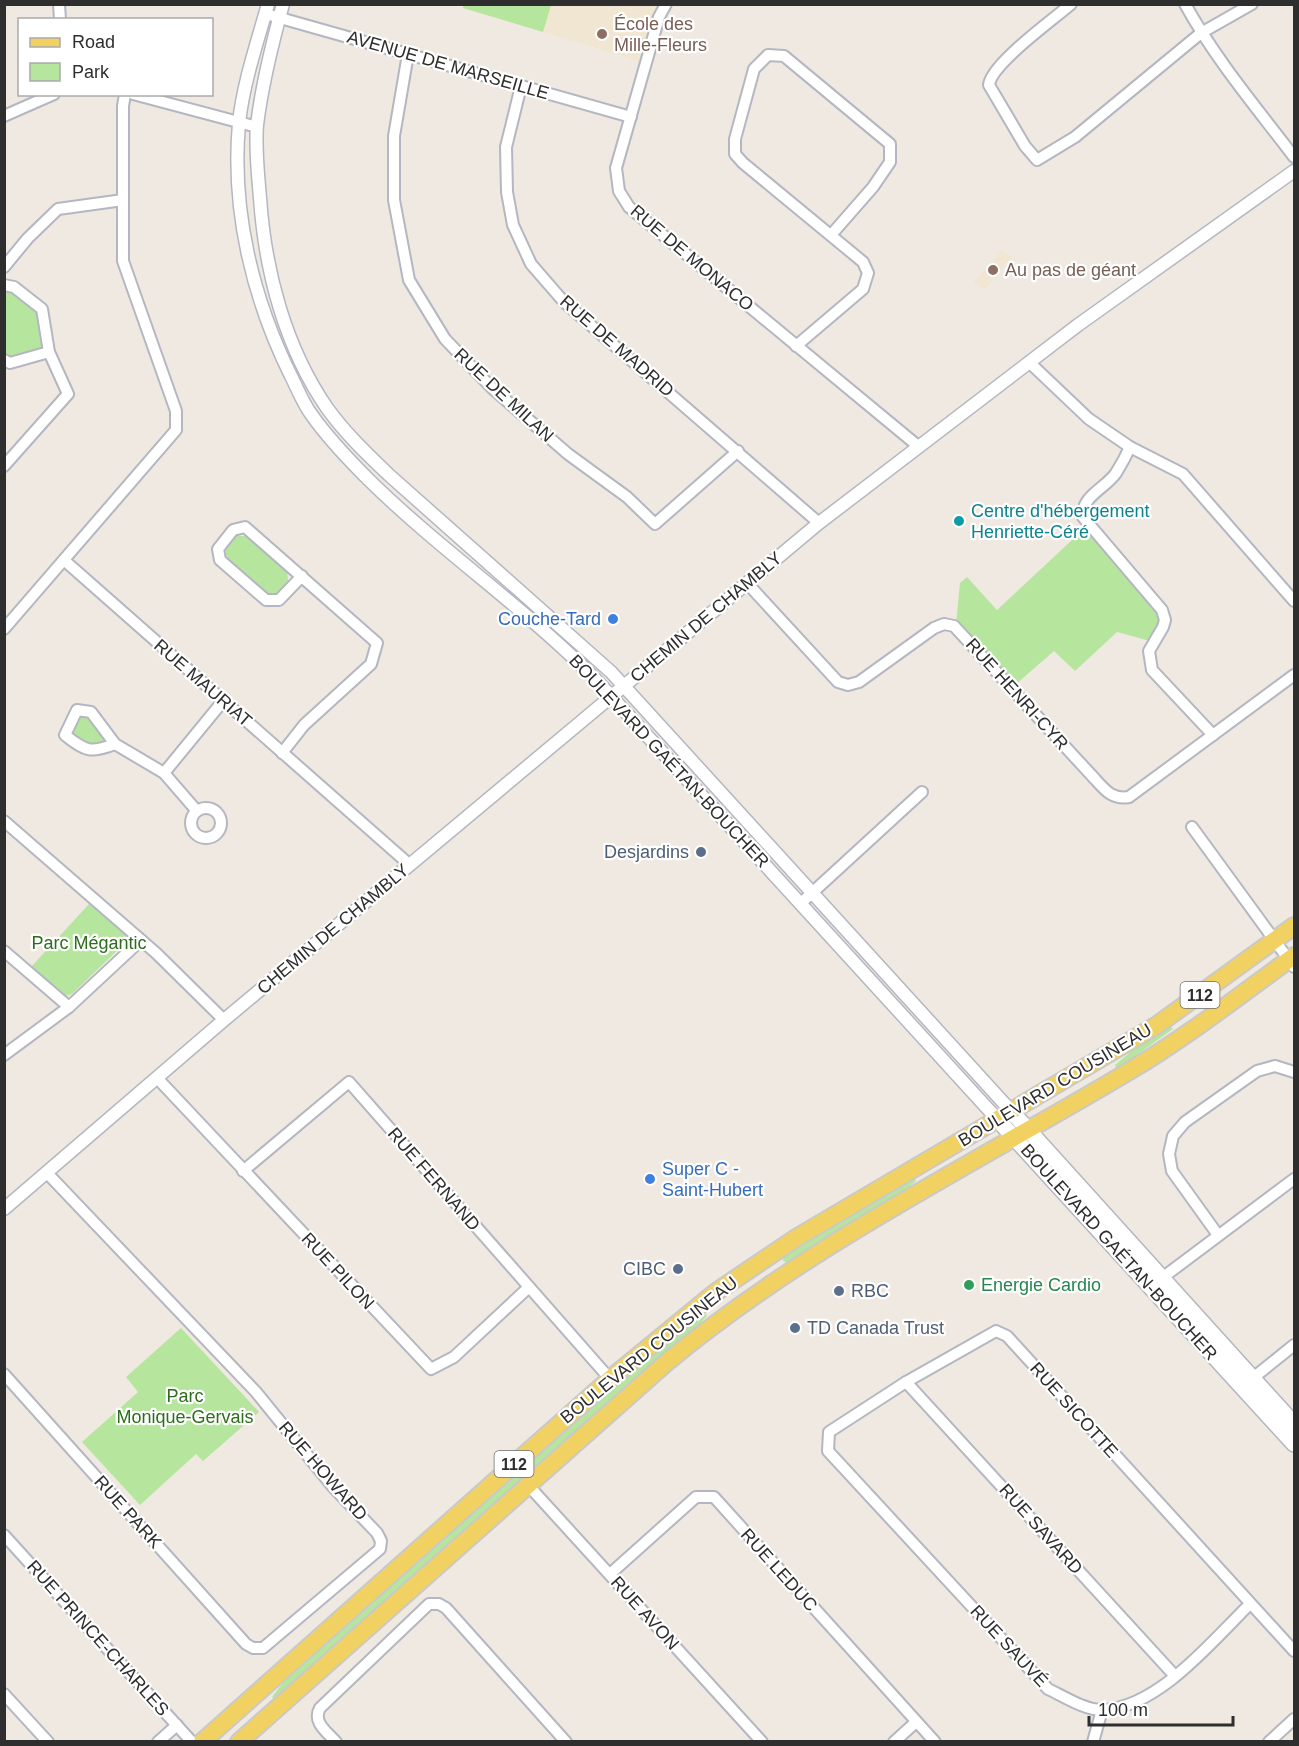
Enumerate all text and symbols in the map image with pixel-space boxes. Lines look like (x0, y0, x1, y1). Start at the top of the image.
place label: École des Mille-Fleurs (614, 14, 707, 55)
legend (18, 18, 213, 96)
street label: AVENUE DE MARSEILLE (345, 27, 551, 103)
marker: École des Mille-Fleurs (595, 27, 609, 41)
text: Road (72, 32, 115, 52)
text: Park (72, 62, 110, 82)
street label: RUE DE MONACO (627, 201, 757, 315)
place label: Au pas de géant (1005, 260, 1136, 280)
marker: Au pas de géant (986, 263, 1000, 277)
street label: RUE DE MADRID (556, 291, 678, 401)
street label: RUE DE MILAN (450, 344, 558, 446)
place label: Centre d'hébergement Henriette-Céré (971, 501, 1150, 542)
marker: Centre d'hébergement Henriette-Céré (952, 514, 966, 528)
street label: CHEMIN DE CHAMBLY (626, 548, 786, 686)
place label: Couche-Tard (498, 609, 601, 629)
marker: Couche-Tard (606, 612, 620, 626)
street label: RUE HENRI-CYR (962, 634, 1072, 754)
street label: RUE MAURIAT (150, 635, 256, 731)
street label: BOULEVARD GAÉTAN-BOUCHER (565, 651, 773, 871)
place label: Desjardins (604, 842, 689, 862)
marker: Desjardins (694, 845, 708, 859)
street label: CHEMIN DE CHAMBLY (253, 860, 413, 998)
park label: Parc Mégantic (31, 933, 147, 953)
road number: 112 (1180, 982, 1220, 1008)
street label: BOULEVARD COUSINEAU (955, 1019, 1155, 1151)
street label: RUE FERNAND (384, 1123, 484, 1235)
street label: BOULEVARD GAÉTAN-BOUCHER (1017, 1140, 1221, 1364)
place label: Super C - Saint-Hubert (662, 1159, 763, 1200)
marker: Super C - Saint-Hubert (643, 1172, 657, 1186)
street label: RUE PILON (298, 1229, 378, 1313)
place label: CIBC (623, 1259, 666, 1279)
marker: CIBC (671, 1262, 685, 1276)
street label: BOULEVARD COUSINEAU (557, 1272, 741, 1428)
place label: Energie Cardio (981, 1275, 1101, 1295)
marker: Energie Cardio (962, 1278, 976, 1292)
place label: RBC (851, 1281, 889, 1301)
marker: RBC (832, 1284, 846, 1298)
place label: TD Canada Trust (807, 1318, 944, 1338)
marker: TD Canada Trust (788, 1321, 802, 1335)
street label: RUE SICOTTE (1026, 1358, 1122, 1462)
park label: Parc Monique-Gervais (116, 1386, 254, 1427)
street label: RUE HOWARD (275, 1418, 371, 1524)
road number: 112 (494, 1451, 534, 1477)
street label: RUE PARK (90, 1472, 166, 1552)
street label: RUE SAVARD (995, 1480, 1087, 1578)
street label: RUE LEDUC (737, 1525, 821, 1615)
street label: RUE PRINCE-CHARLES (23, 1556, 173, 1720)
street label: RUE AVON (607, 1572, 683, 1654)
street label: RUE SAUVÉ (966, 1601, 1052, 1691)
scale bar (1089, 1689, 1233, 1727)
text: 100 m (1098, 1700, 1148, 1720)

